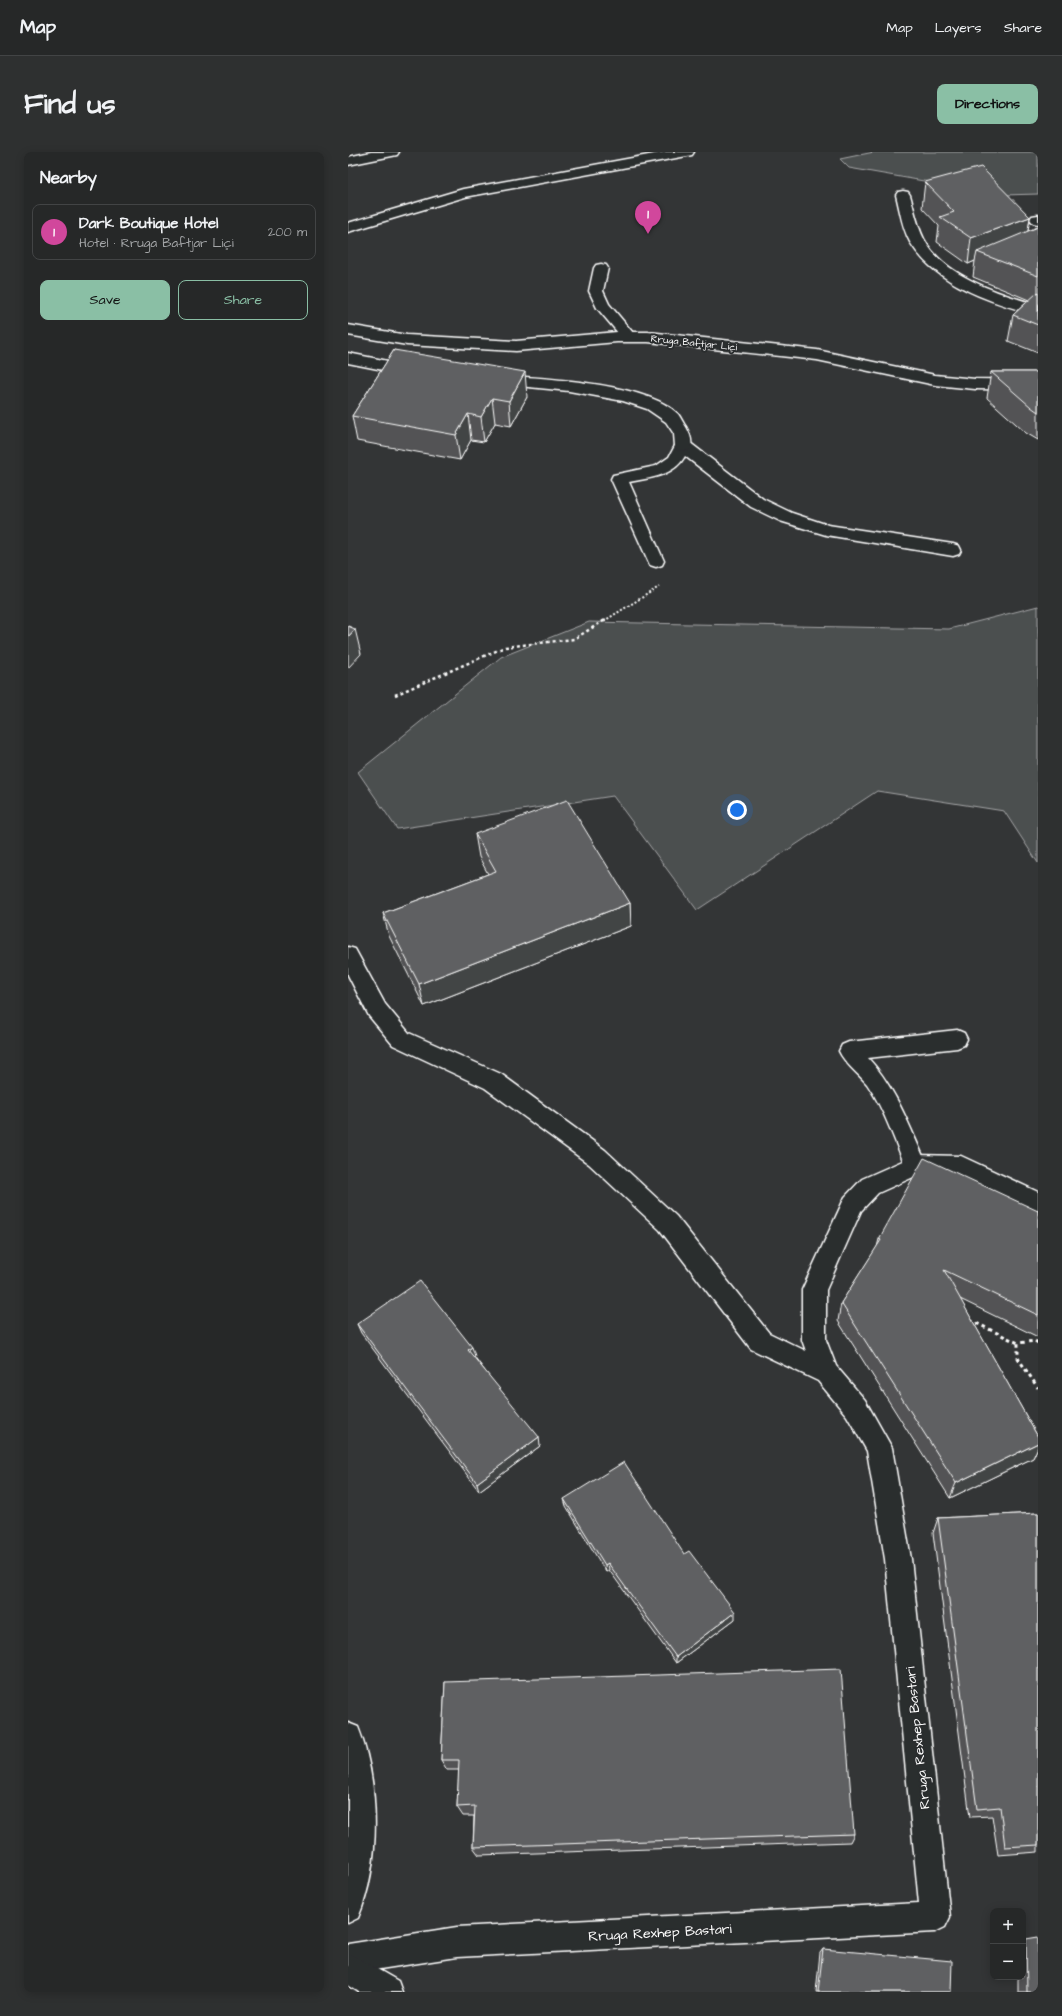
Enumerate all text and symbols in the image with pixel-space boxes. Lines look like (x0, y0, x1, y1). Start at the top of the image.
text: Map (20, 14, 56, 41)
text: Map (886, 18, 913, 38)
text: Layers (935, 18, 982, 38)
text: Share (1004, 18, 1042, 38)
button: Directions (937, 84, 1038, 124)
text: Find us (24, 85, 115, 124)
text: Nearby (40, 166, 97, 190)
pin: 1 (635, 201, 661, 234)
text: Dark Boutique Hotel (79, 213, 218, 234)
text: 1 (53, 223, 55, 241)
text: 200 m (268, 223, 307, 241)
text: Hotel · Rruga Baftjar Liçi (79, 234, 234, 252)
button: Save (40, 280, 170, 320)
button: Share (178, 280, 308, 320)
street label: Rruga Baftjar Liçi (650, 331, 738, 356)
your location (727, 800, 747, 820)
street label: Rruga Rexhep Bastari (901, 1665, 935, 1810)
map controls (990, 1908, 1026, 1980)
button: + (990, 1908, 1026, 1944)
street label: Rruga Rexhep Bastari (588, 1919, 732, 1947)
button: − (990, 1944, 1026, 1980)

